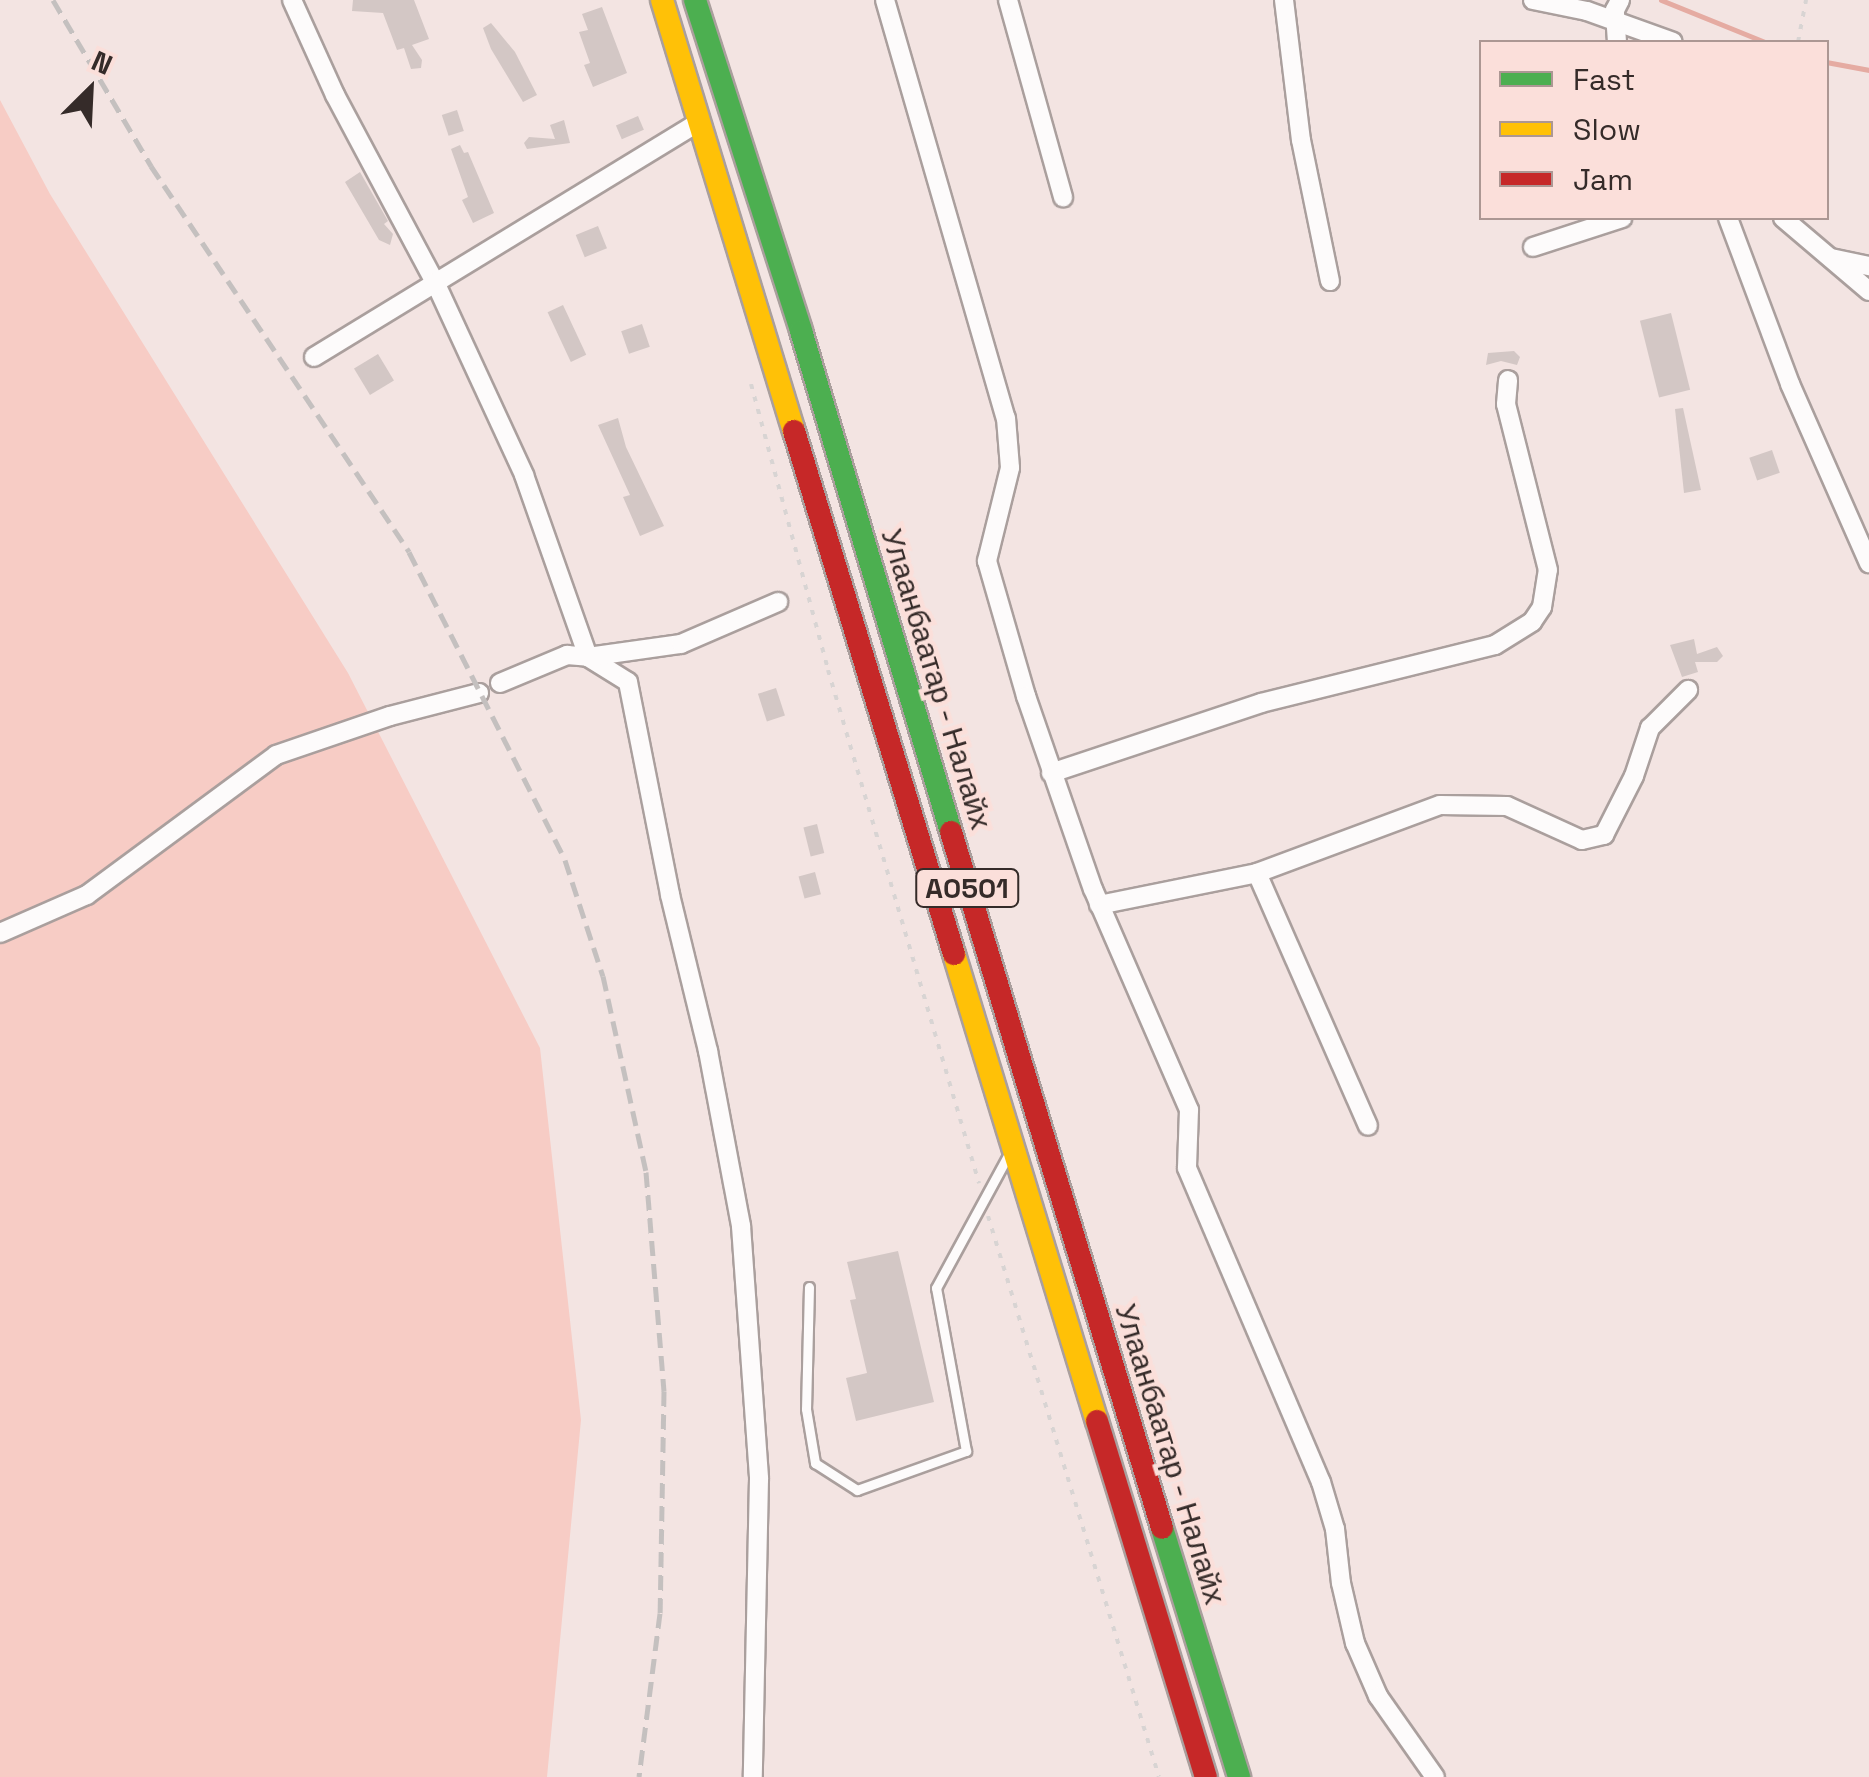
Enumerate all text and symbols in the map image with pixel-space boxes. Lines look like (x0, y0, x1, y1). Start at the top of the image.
north arrow (40, 40, 140, 140)
legend (1479, 40, 1829, 220)
text: N (86, 42, 118, 83)
text: Fast (1573, 60, 1635, 99)
text: Slow (1573, 110, 1641, 149)
text: Jam (1573, 160, 1633, 199)
street label: Улаанбаатар - Налайх (873, 524, 999, 834)
road number: A0501 (914, 865, 1020, 911)
street label: Улаанбаатар - Налайх (1107, 1299, 1233, 1609)

